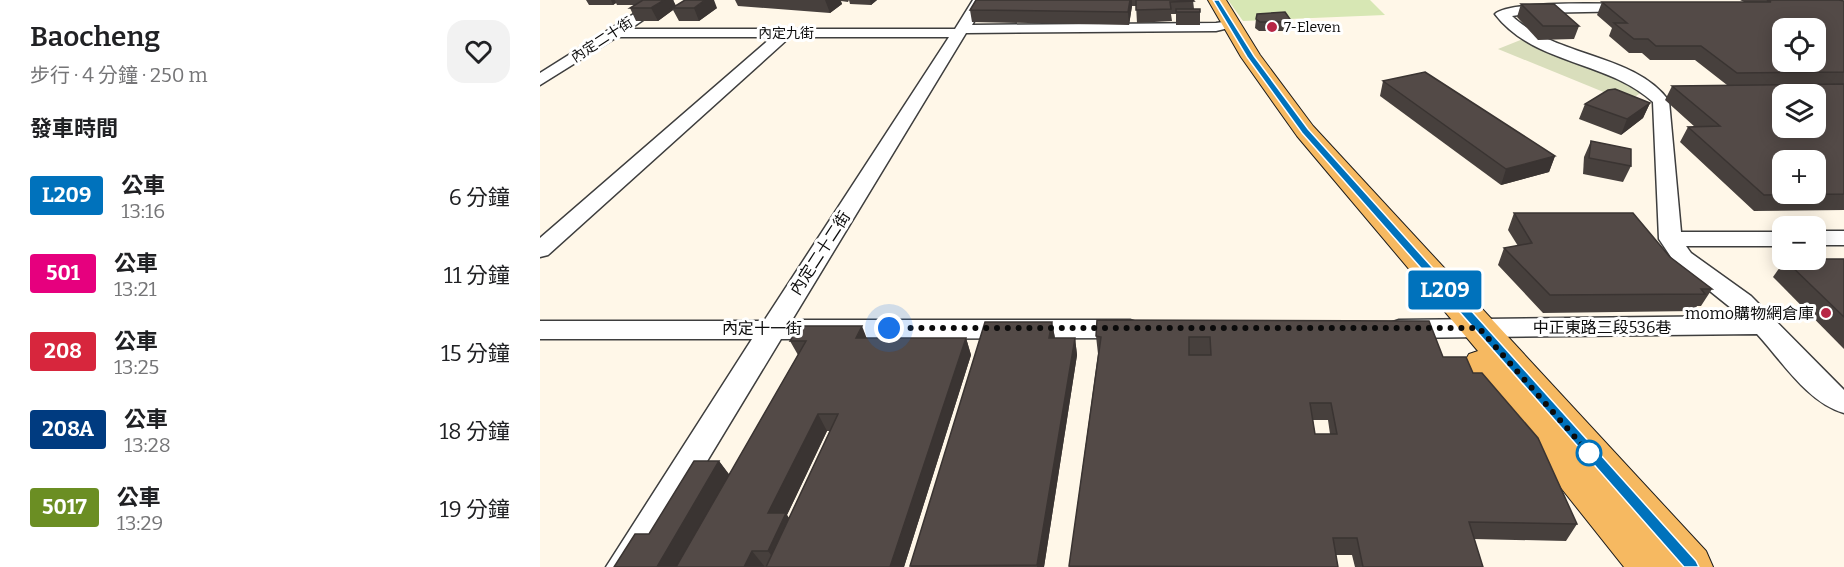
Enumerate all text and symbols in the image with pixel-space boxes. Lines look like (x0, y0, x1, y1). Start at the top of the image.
street label: 內定二十街 (568, 14, 636, 66)
map controls (1772, 18, 1826, 270)
button: locate (1772, 18, 1826, 72)
place label: 7-Eleven (1284, 19, 1341, 36)
text: Baocheng (30, 20, 160, 53)
button: heart (447, 20, 510, 83)
marker: 7-Eleven (1265, 20, 1279, 34)
street label: 內定九街 (758, 25, 814, 42)
text: 步行 · 4 分鐘 · 250 m (30, 63, 208, 87)
button: layers (1772, 84, 1826, 138)
text: 發車時間 (30, 115, 118, 142)
button: + (1772, 150, 1826, 204)
text: 公車 (121, 172, 165, 199)
text: L209 (42, 182, 91, 208)
text: 6 分鐘 (449, 184, 510, 211)
text: 13:16 (121, 199, 165, 223)
street label: 內定二十二街 (786, 208, 854, 298)
button: − (1772, 216, 1826, 270)
text: 公車 (114, 250, 158, 277)
text: 501 (46, 260, 80, 286)
text: 11 分鐘 (444, 262, 510, 289)
line badge: L209 (1403, 270, 1487, 310)
text: 13:21 (114, 277, 157, 301)
text: L209 (1420, 277, 1470, 303)
place label: momo購物網倉庫 (1685, 304, 1814, 323)
marker: momo購物網倉庫 (1819, 306, 1833, 320)
your location (874, 313, 904, 343)
street label: 中正東路三段536巷 (1533, 318, 1671, 337)
street label: 內定十一街 (722, 319, 802, 338)
text: 公車 (114, 328, 158, 355)
text: 208 (44, 338, 82, 364)
text: 15 分鐘 (441, 340, 510, 367)
text: 13:25 (114, 355, 159, 379)
text: 公車 (124, 406, 168, 433)
text: 208A (42, 416, 94, 442)
text: 18 分鐘 (439, 418, 510, 445)
text: 13:28 (124, 433, 171, 457)
unlabelled marker (1576, 440, 1602, 466)
text: 公車 (117, 484, 161, 511)
text: 5017 (42, 494, 87, 520)
text: 19 分鐘 (440, 496, 510, 523)
text: 13:29 (117, 511, 163, 535)

